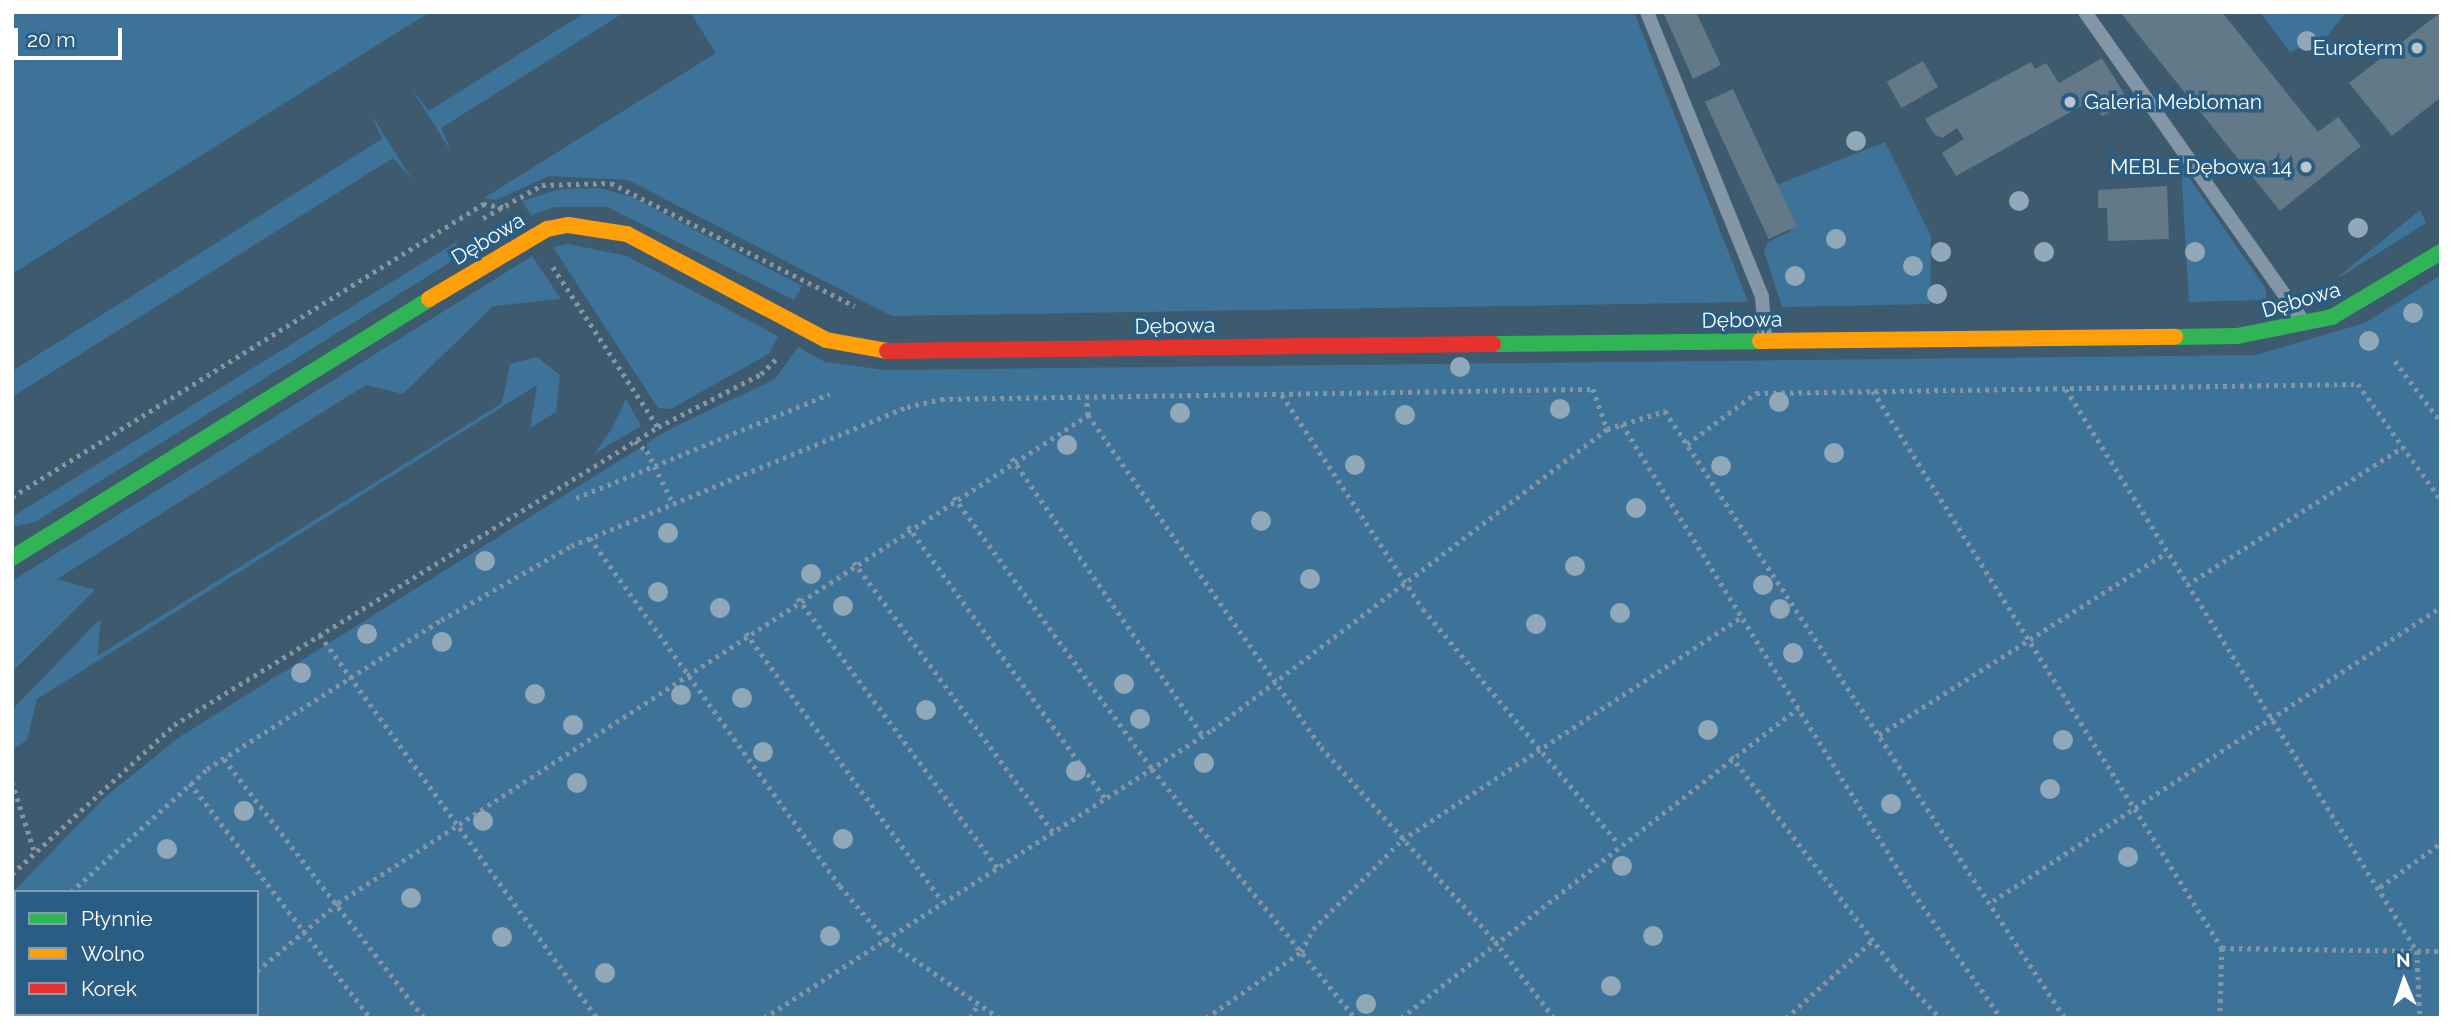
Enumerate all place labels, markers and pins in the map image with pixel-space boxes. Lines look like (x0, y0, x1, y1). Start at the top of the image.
place label: Euroterm (2313, 35, 2403, 61)
marker: Euroterm (2409, 40, 2425, 56)
place label: Galeria Mebloman (2084, 89, 2262, 115)
marker: Galeria Mebloman (2062, 94, 2078, 110)
place label: MEBLE Dębowa 14 (2110, 154, 2292, 180)
marker: MEBLE Dębowa 14 (2298, 159, 2314, 175)

